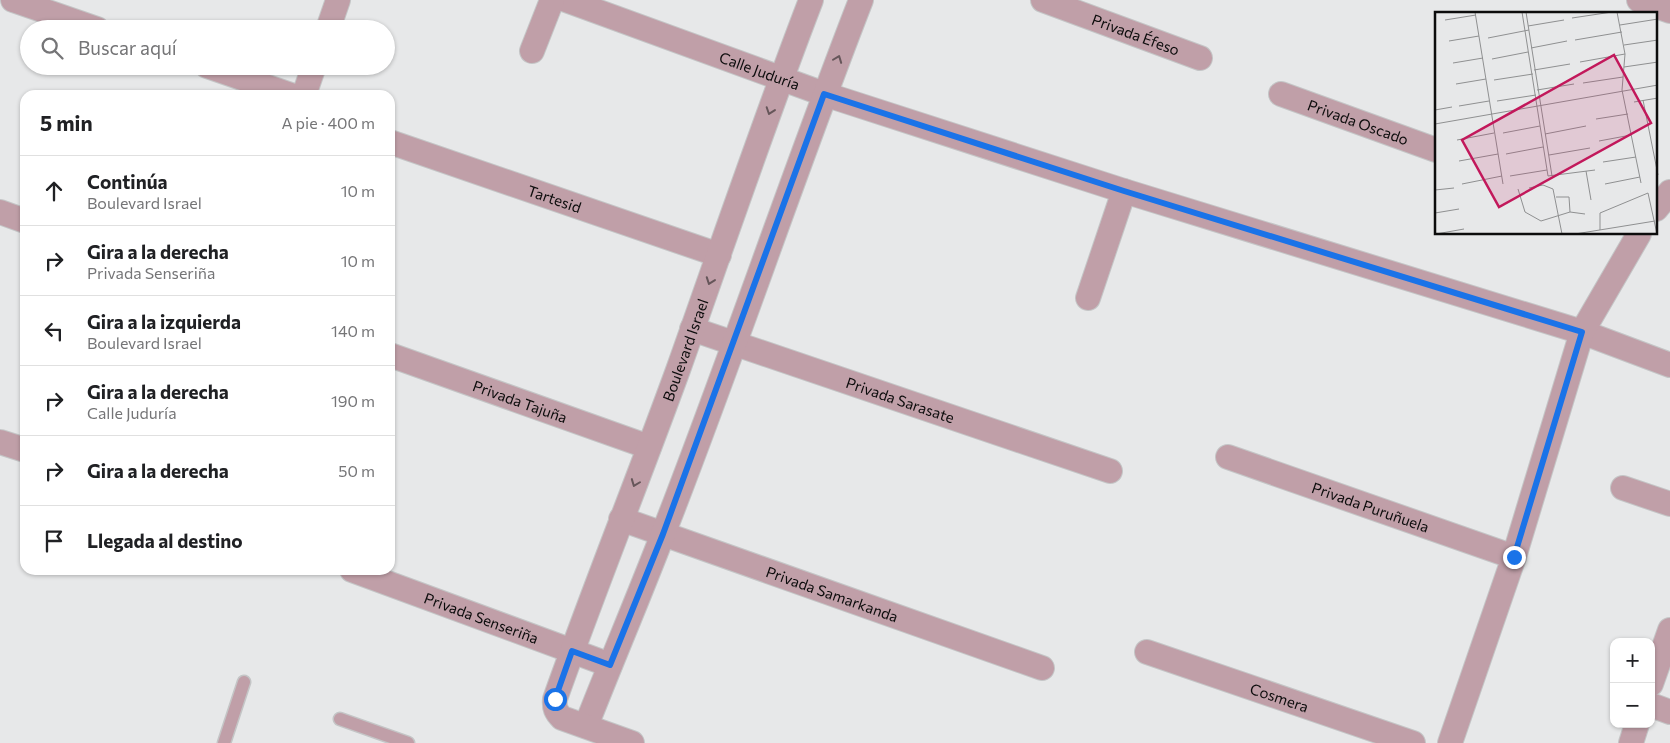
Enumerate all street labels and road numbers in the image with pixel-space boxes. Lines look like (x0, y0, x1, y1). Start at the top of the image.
street label: Privada Éfeso (1090, 10, 1182, 59)
street label: Calle Juduría (717, 48, 802, 93)
street label: Privada Oscado (1305, 95, 1411, 148)
street label: Tartesid (525, 181, 584, 216)
street label: Boulevard Israel (658, 296, 712, 404)
street label: Privada Sarasate (844, 373, 957, 427)
street label: Privada Tajuña (470, 376, 570, 426)
street label: Privada Puruñuela (1310, 478, 1432, 536)
street label: Privada Samarkanda (764, 562, 901, 625)
street label: Privada Senseriña (422, 588, 541, 647)
street label: Cosmera (1248, 679, 1311, 716)

